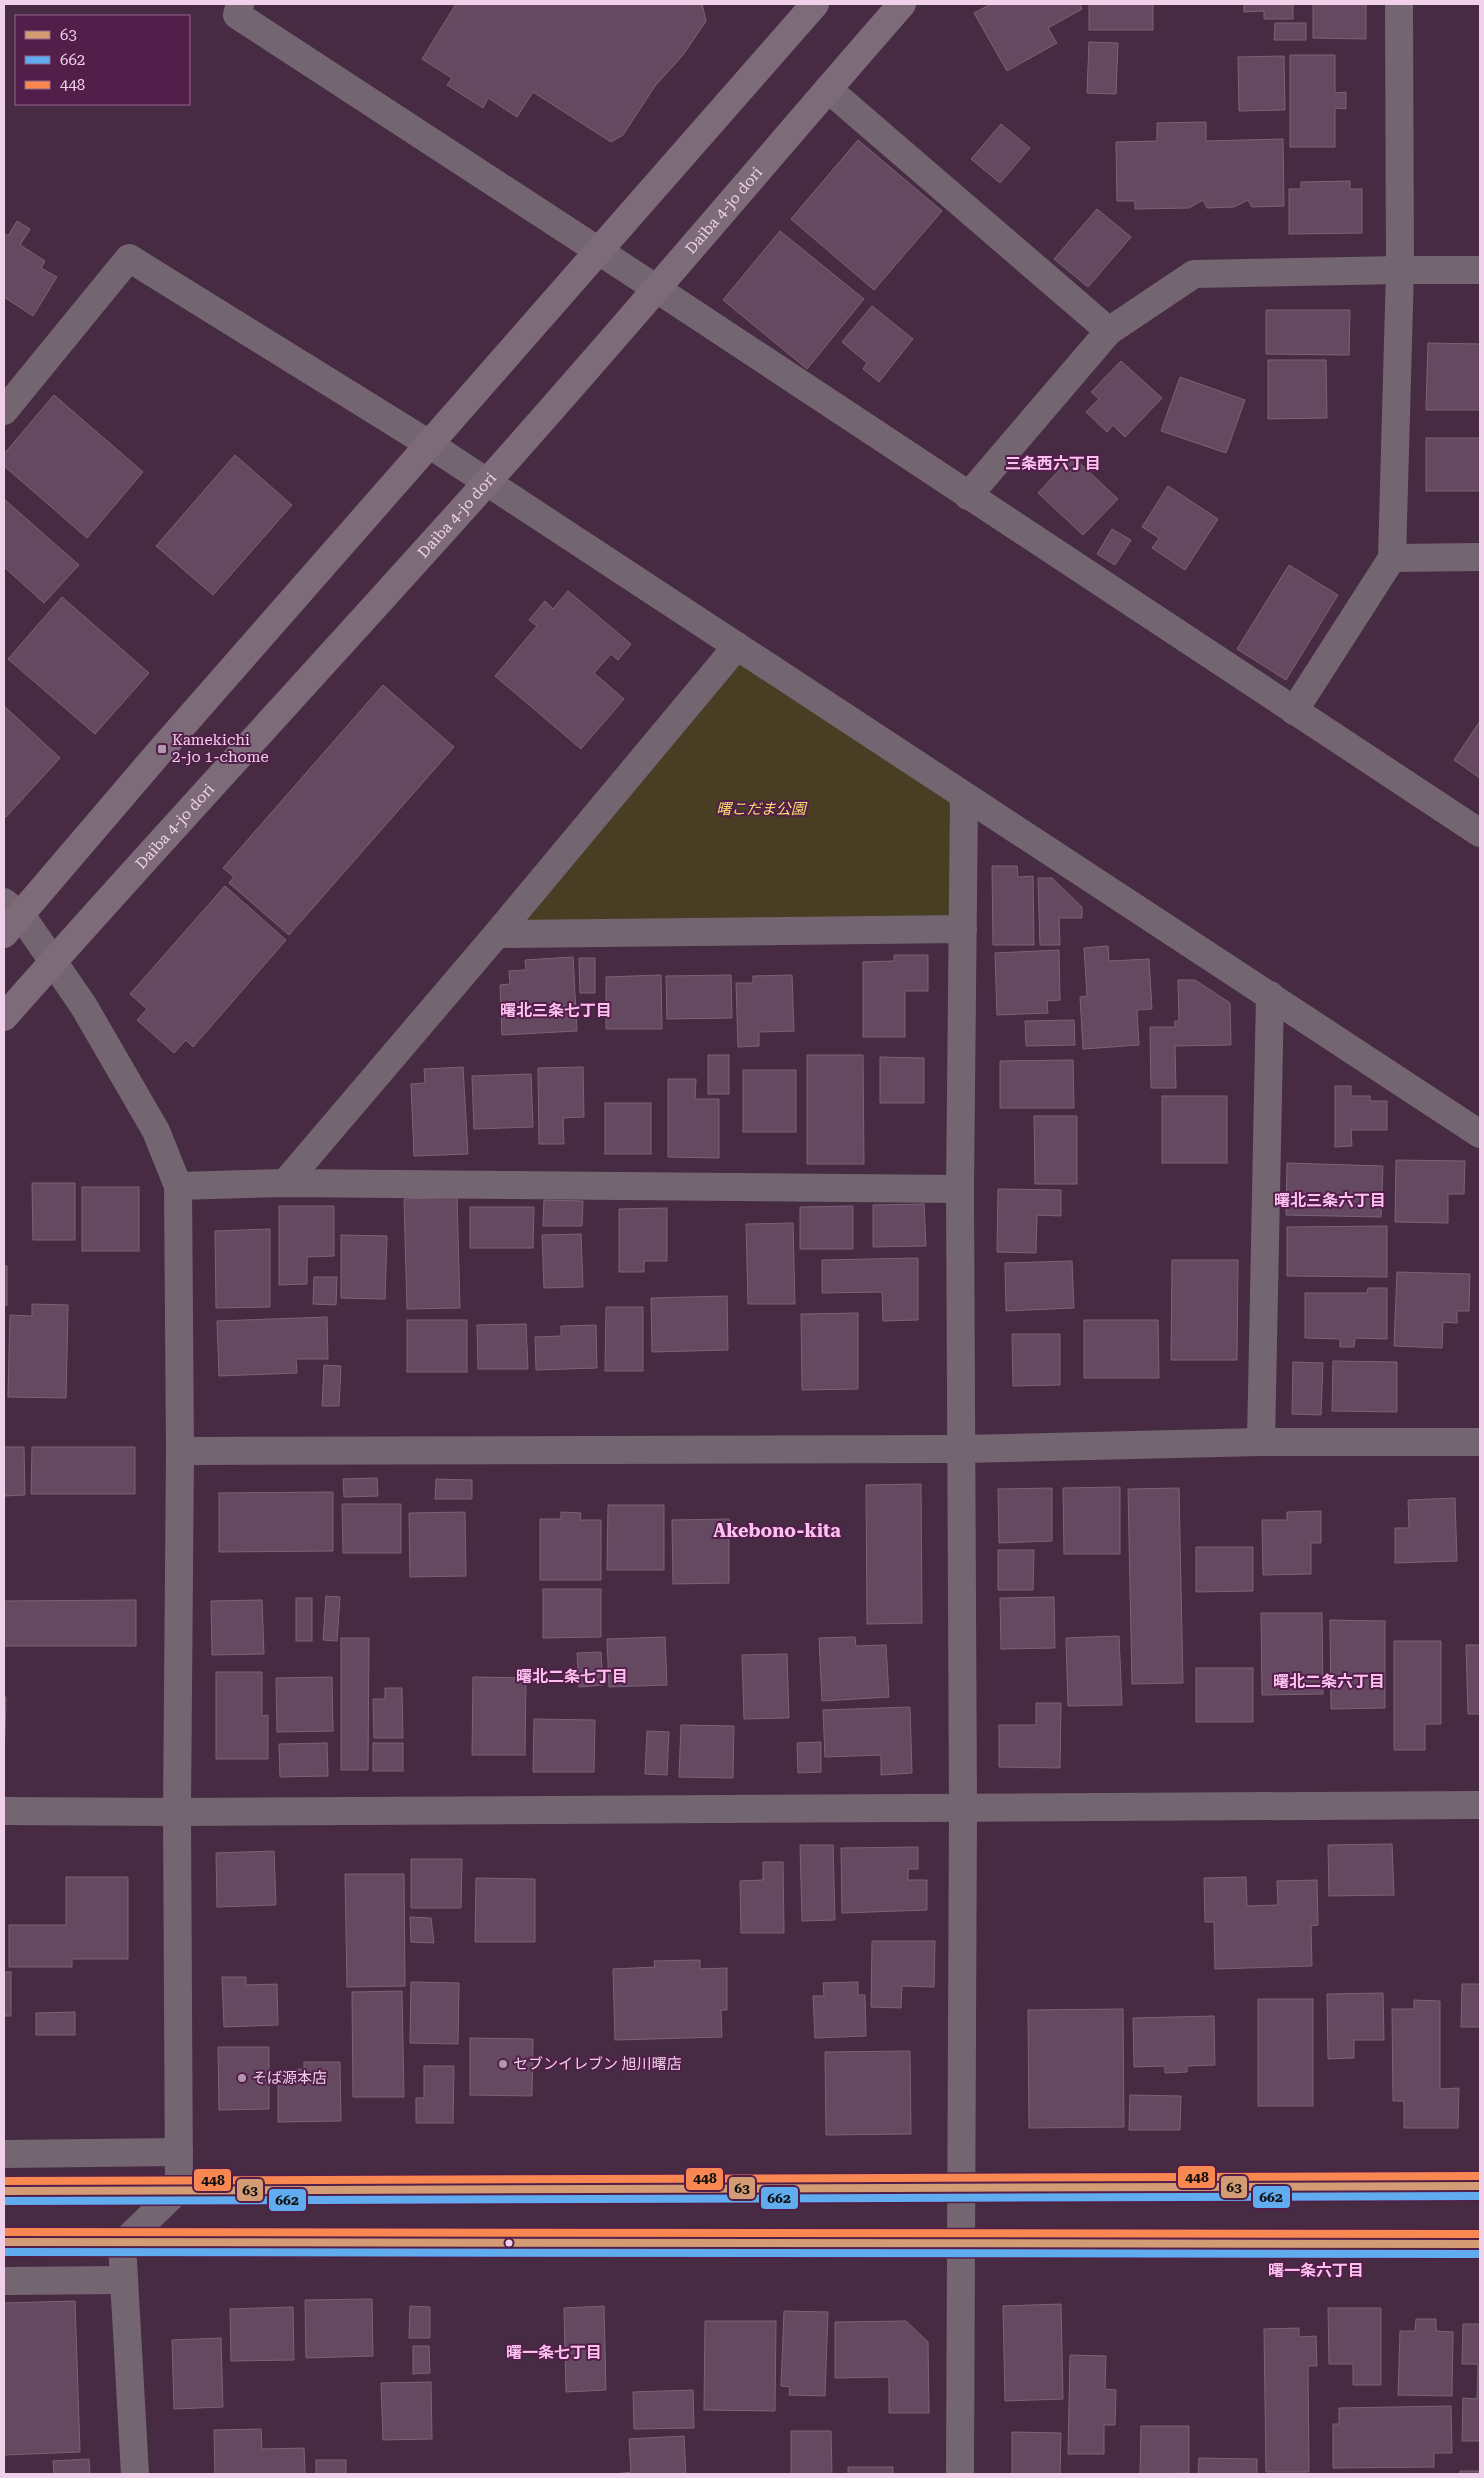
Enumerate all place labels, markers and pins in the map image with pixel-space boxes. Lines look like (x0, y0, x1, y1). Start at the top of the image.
place label: Kamekichi 2-jo 1-chome (172, 731, 269, 766)
marker: Kamekichi 2-jo 1-chome (156, 743, 168, 755)
place label: セブンイレブン 旭川曙店 (513, 2055, 682, 2073)
marker: セブンイレブン 旭川曙店 (497, 2058, 509, 2070)
place label: そば源本店 (252, 2069, 327, 2087)
marker: そば源本店 (236, 2072, 248, 2084)
unlabelled marker (504, 2238, 514, 2248)

